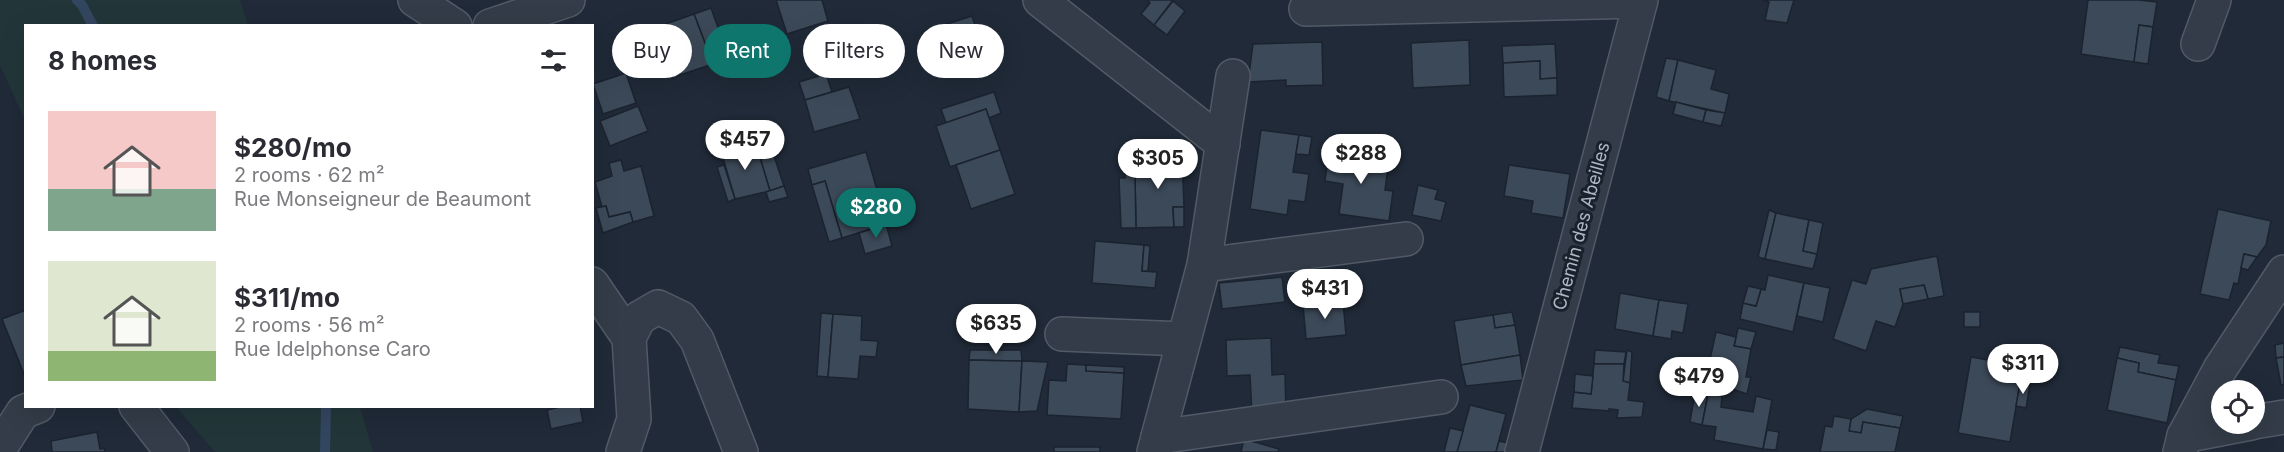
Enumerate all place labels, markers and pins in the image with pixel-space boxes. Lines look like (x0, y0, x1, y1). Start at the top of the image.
pin: $457 (709, 120, 781, 171)
pin: $288 (1325, 134, 1397, 185)
pin: $305 (1122, 139, 1194, 190)
pin: $280 (840, 188, 912, 239)
pin: $431 (1289, 269, 1361, 320)
pin: $635 (960, 304, 1032, 355)
pin: $311 (1987, 344, 2059, 395)
pin: $479 (1663, 357, 1735, 408)

